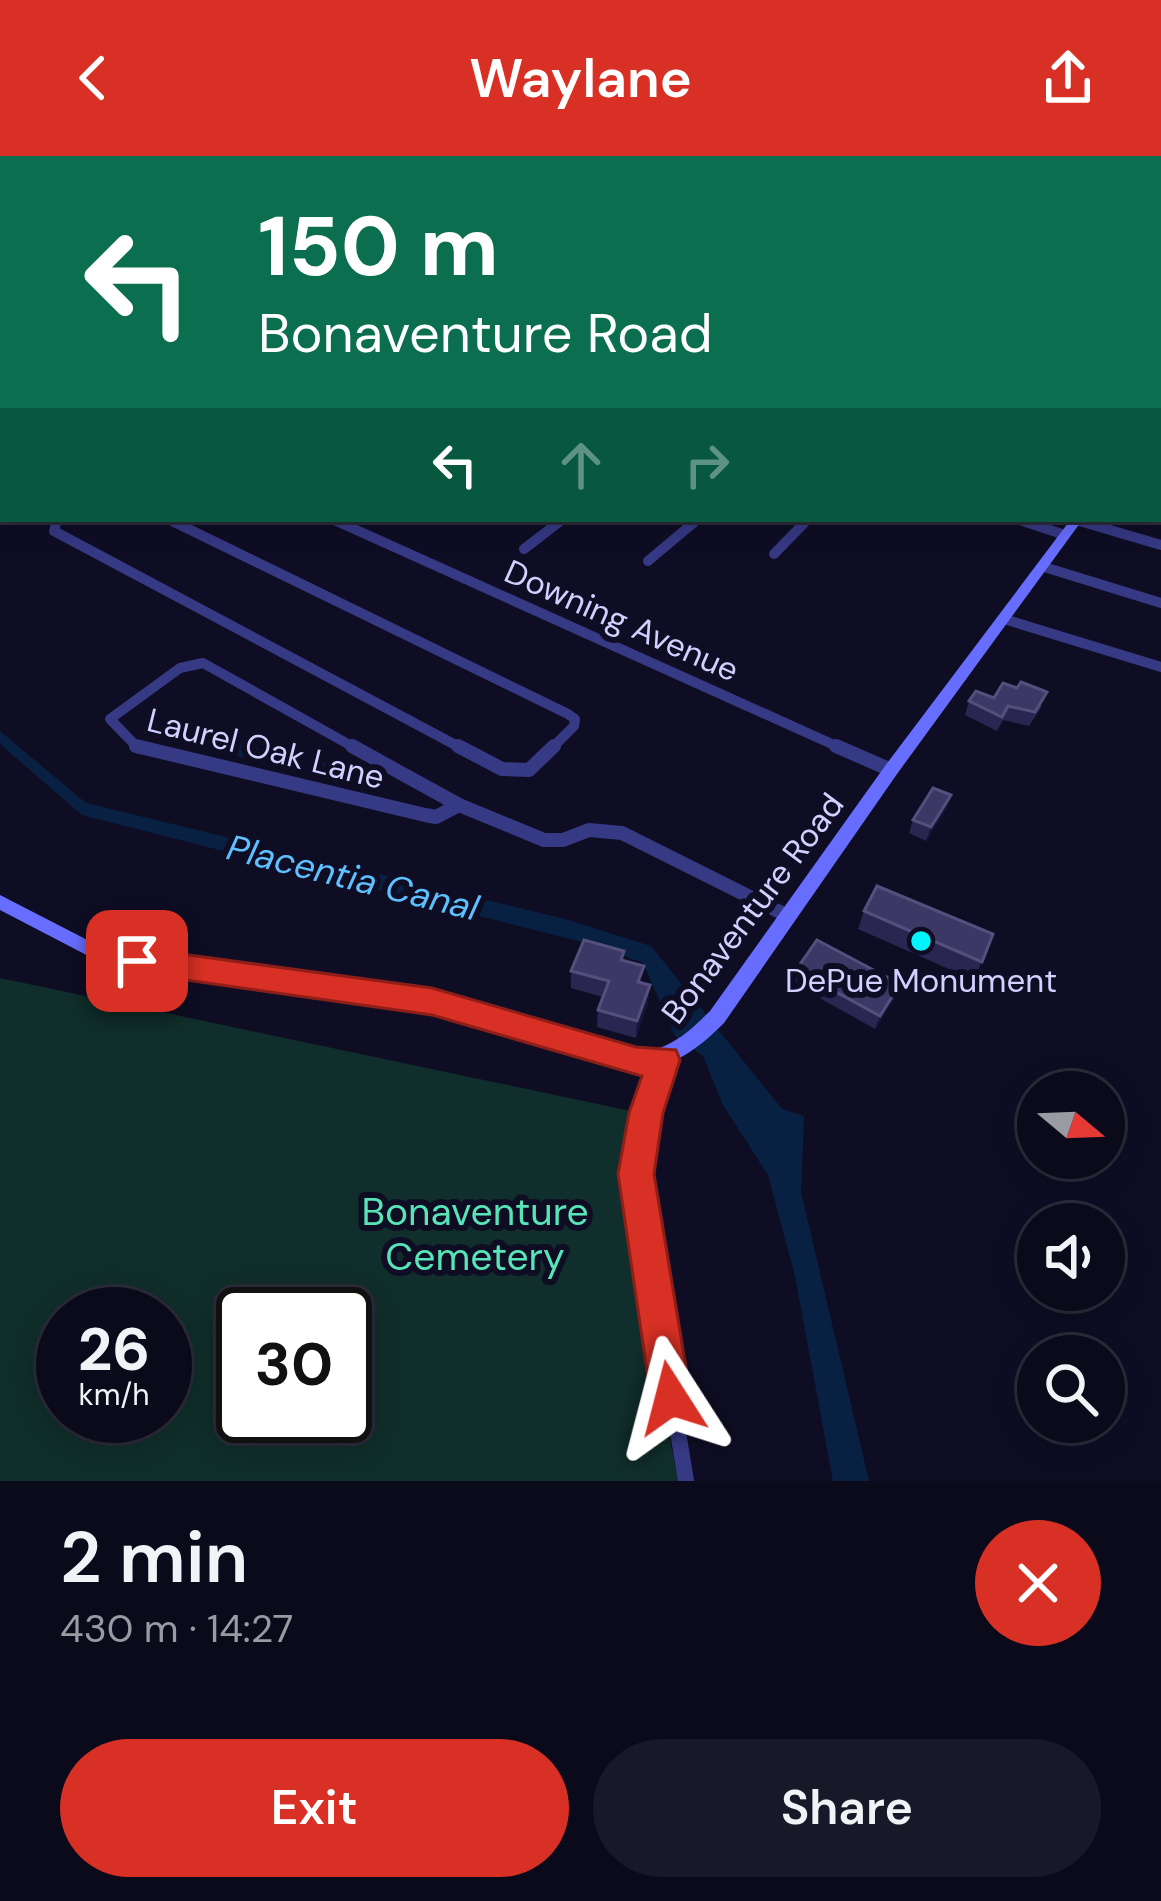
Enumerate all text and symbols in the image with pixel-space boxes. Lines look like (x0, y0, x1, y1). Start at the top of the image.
text: Waylane (469, 43, 692, 114)
icon: back (60, 45, 126, 111)
icon: share (1035, 45, 1101, 111)
text: 150 m (258, 192, 499, 301)
icon: left (60, 204, 216, 360)
text: Bonaventure Road (258, 298, 713, 369)
icon: left (422, 432, 488, 498)
icon: ahead (548, 432, 614, 498)
icon: right (674, 432, 740, 498)
street label: Downing Avenue (498, 550, 746, 691)
street label: Laurel Oak Lane (143, 698, 389, 799)
street label: Bonaventure Road (652, 784, 853, 1032)
water label: Placentia Canal (222, 824, 485, 932)
pin (86, 910, 188, 1012)
icon: arrive (104, 928, 170, 994)
marker: DePue Monument (908, 928, 934, 954)
place label: DePue Monument (785, 959, 1057, 1002)
north arrow (1017, 1071, 1125, 1179)
map controls (1017, 1071, 1125, 1443)
park label: Bonaventure Cemetery (361, 1186, 589, 1282)
button: sound (1017, 1203, 1125, 1311)
speed limit sign: 30 (216, 1287, 372, 1443)
text: 26 (78, 1310, 150, 1389)
position arrow (608, 1335, 734, 1461)
button: search (1017, 1335, 1125, 1443)
text: km/h (79, 1375, 149, 1414)
text: 2 min (60, 1511, 248, 1604)
button: close (975, 1520, 1101, 1646)
text: 430 m · 14:27 (60, 1603, 293, 1654)
button: Exit (60, 1739, 569, 1877)
button: Share (593, 1739, 1101, 1877)

